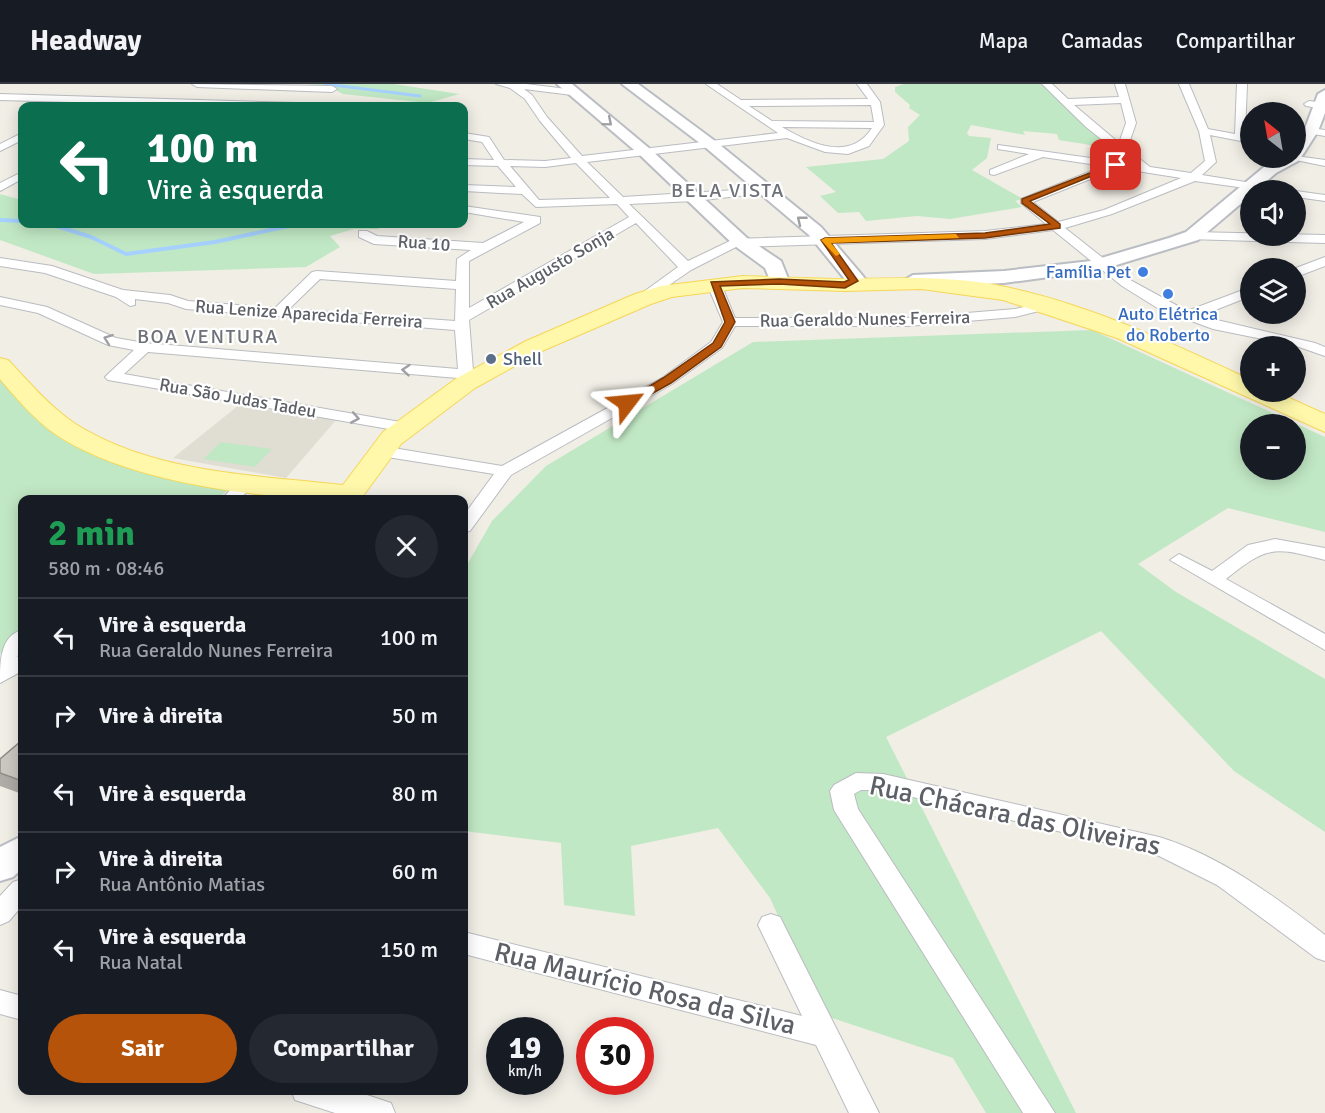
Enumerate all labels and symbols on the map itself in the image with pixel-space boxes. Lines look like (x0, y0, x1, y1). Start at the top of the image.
north arrow (1240, 102, 1306, 168)
one-way arrow (601, 114, 612, 125)
pin (1090, 139, 1141, 190)
district label: BELA VISTA (671, 178, 785, 203)
one-way arrow (797, 217, 808, 228)
street label: Rua Augusto Sonja (482, 222, 618, 314)
street label: Rua 10 (397, 230, 451, 256)
place label: Família Pet (1046, 261, 1131, 283)
marker: Família Pet (1136, 265, 1150, 279)
marker: Auto Elétrica do Roberto (1161, 287, 1175, 301)
street label: Rua Lenize Aparecida Ferreira (194, 295, 424, 333)
place label: Auto Elétrica do Roberto (1118, 303, 1218, 346)
street label: Rua Geraldo Nunes Ferreira (760, 306, 970, 332)
district label: BOA VENTURA (137, 324, 279, 349)
one-way arrow (103, 334, 114, 347)
place label: Shell (503, 348, 542, 370)
marker: Shell (484, 352, 498, 366)
one-way arrow (401, 363, 410, 376)
position arrow (595, 371, 659, 435)
street label: Rua São Judas Tadeu (158, 373, 318, 423)
one-way arrow (350, 411, 360, 424)
street label: Rua Chácara das Oliveiras (866, 769, 1164, 863)
street label: Rua Maurício Rosa da Silva (491, 936, 799, 1042)
speed limit sign: 30 (576, 1017, 654, 1095)

